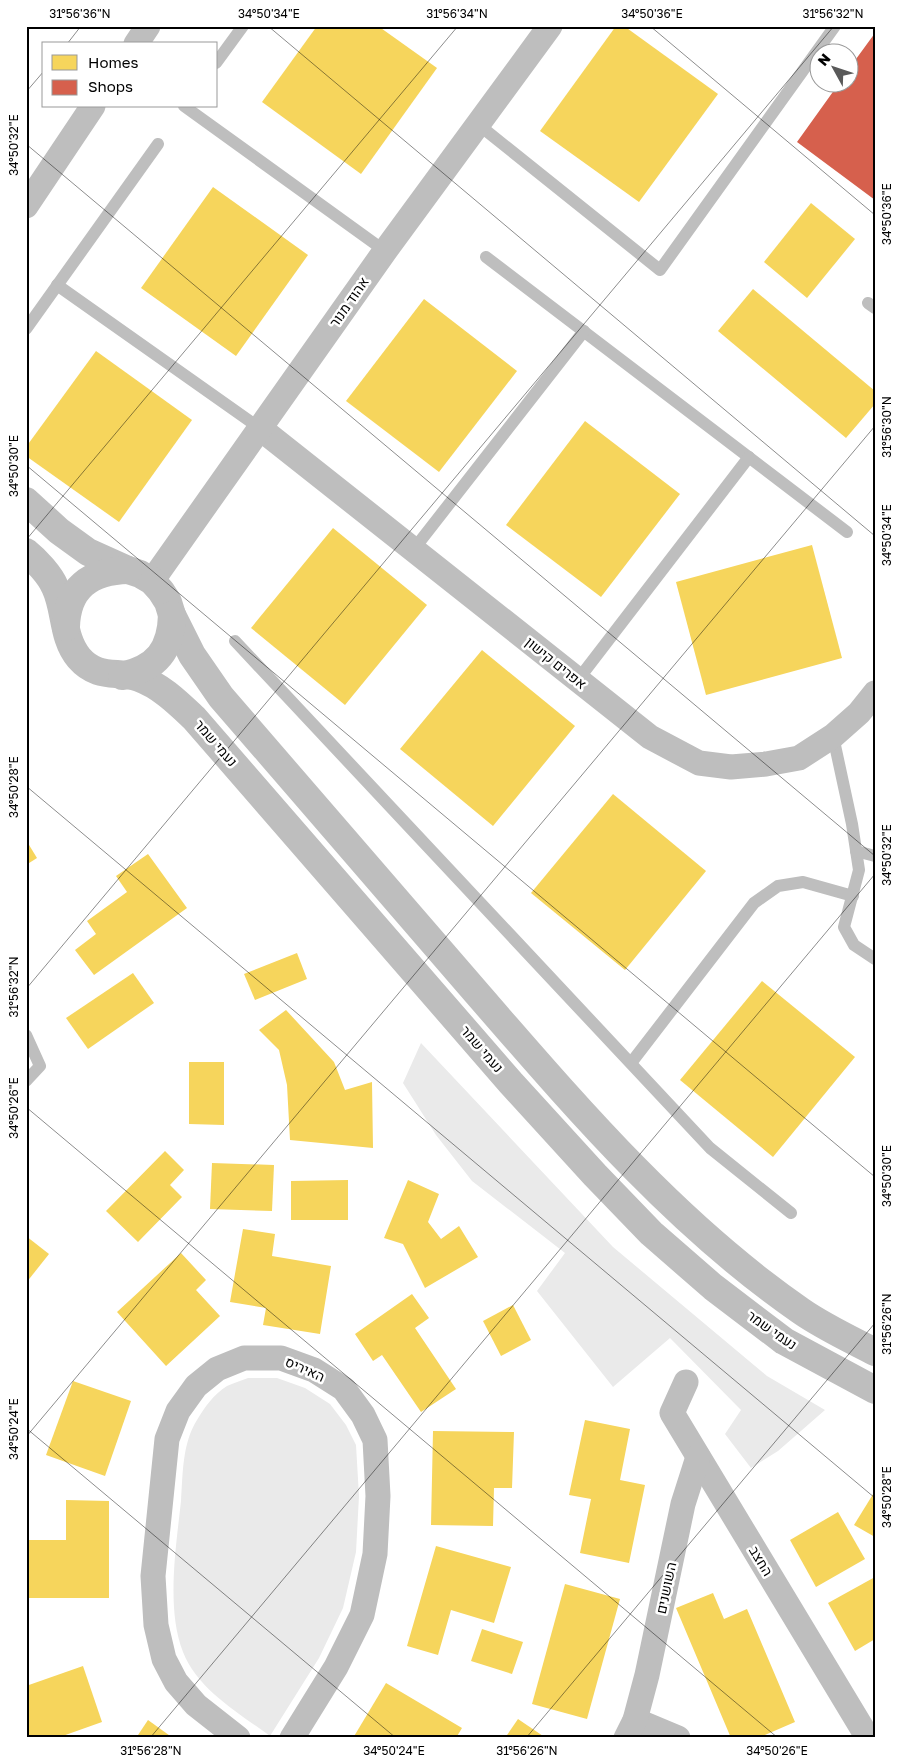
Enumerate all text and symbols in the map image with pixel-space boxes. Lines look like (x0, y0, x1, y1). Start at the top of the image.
text: 31°56'36"N (49, 6, 111, 21)
text: 34°50'34"E (238, 6, 300, 21)
text: 31°56'34"N (426, 6, 488, 21)
text: 34°50'36"E (621, 6, 683, 21)
text: 31°56'32"N (802, 6, 864, 21)
legend (42, 42, 218, 108)
north arrow (808, 42, 858, 92)
text: N (814, 50, 834, 69)
text: Homes (88, 53, 138, 71)
text: Shops (88, 77, 133, 95)
text: 34°50'32"E (6, 114, 21, 176)
text: 34°50'36"E (879, 183, 894, 245)
street label: אהוד מנור (325, 273, 372, 330)
text: 31°56'30"N (879, 396, 894, 458)
text: 34°50'30"E (6, 435, 21, 497)
text: 34°50'34"E (879, 504, 894, 566)
street label: אפרים קישון (522, 633, 590, 692)
street label: נעמי שמר (191, 716, 241, 770)
text: 34°50'28"E (6, 756, 21, 818)
text: 34°50'32"E (879, 824, 894, 886)
text: 31°56'32"N (6, 956, 21, 1018)
street label: נעמי שמר (457, 1022, 507, 1076)
text: 34°50'26"E (6, 1077, 21, 1139)
text: 34°50'30"E (879, 1145, 894, 1207)
text: 31°56'26"N (879, 1293, 894, 1355)
street label: נעמי שמר (744, 1306, 800, 1353)
street label: האיריס (283, 1352, 328, 1385)
text: 34°50'24"E (6, 1398, 21, 1460)
text: 34°50'28"E (879, 1466, 894, 1528)
street label: החצב (746, 1543, 777, 1579)
street label: השושנים (652, 1560, 679, 1615)
text: 31°56'28"N (120, 1743, 182, 1758)
text: 34°50'24"E (363, 1743, 425, 1758)
text: 31°56'26"N (496, 1743, 558, 1758)
text: 34°50'26"E (746, 1743, 808, 1758)

